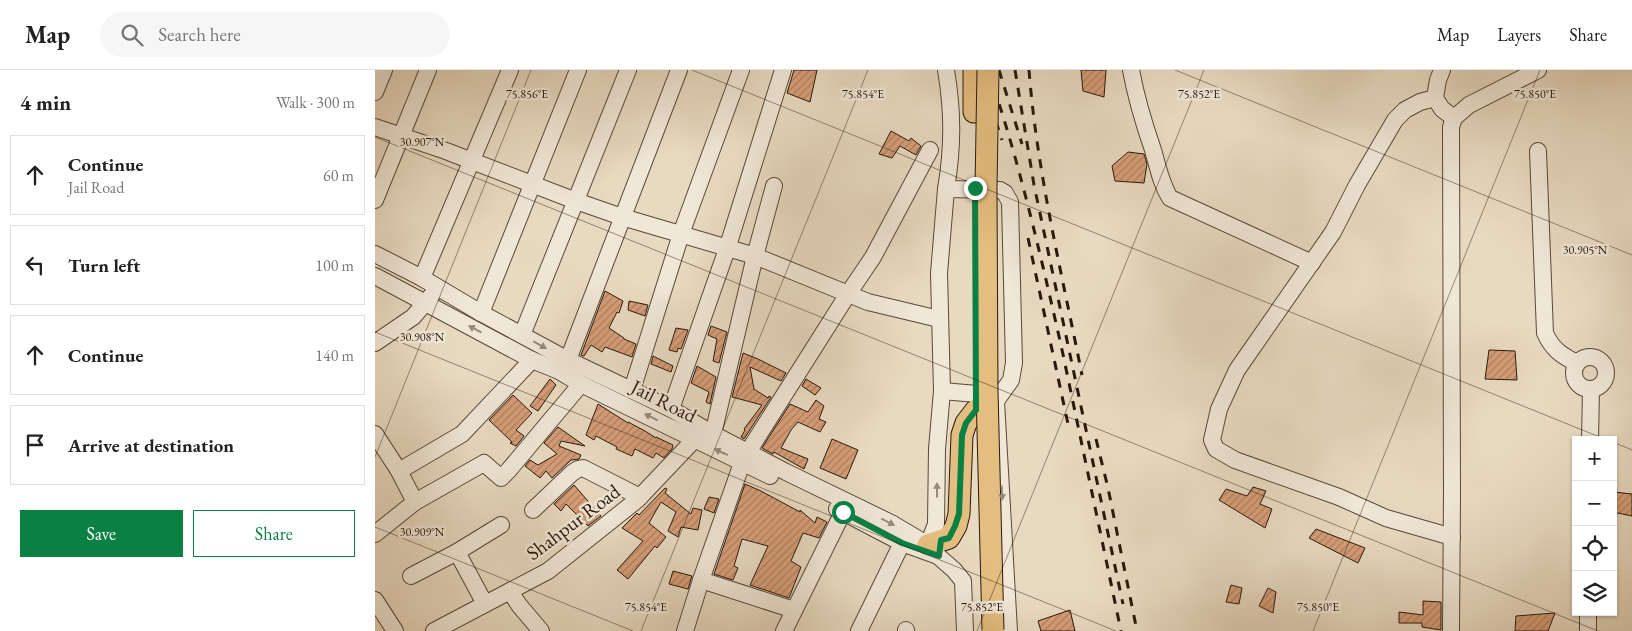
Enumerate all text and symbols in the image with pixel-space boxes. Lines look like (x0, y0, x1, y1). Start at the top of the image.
search box (100, 12, 450, 57)
text: Map (25, 19, 70, 50)
icon: search (118, 21, 146, 49)
text: Search here (158, 22, 241, 47)
text: Map (1437, 23, 1469, 46)
text: Layers (1497, 23, 1541, 46)
text: Share (1569, 23, 1607, 46)
text: 75.856°E (506, 86, 548, 102)
text: 75.854°E (842, 86, 884, 102)
text: 75.852°E (1178, 86, 1220, 102)
text: 75.850°E (1514, 86, 1556, 102)
text: 4 min (20, 89, 71, 116)
text: Walk · 300 m (276, 92, 355, 113)
text: 30.907°N (400, 134, 445, 150)
text: Continue (68, 152, 143, 177)
icon: ahead (21, 161, 49, 189)
text: 60 m (323, 165, 354, 186)
text: Jail Road (68, 177, 124, 198)
route end (964, 177, 987, 200)
text: 30.905°N (1563, 242, 1608, 258)
icon: left (21, 251, 49, 279)
text: Turn left (68, 253, 140, 278)
text: 100 m (315, 255, 354, 276)
one-way arrow (467, 325, 482, 333)
text: 30.908°N (400, 329, 445, 345)
icon: ahead (21, 341, 49, 369)
one-way arrow (533, 341, 548, 349)
text: Continue (68, 343, 143, 368)
text: 140 m (315, 345, 354, 366)
street label: Jail Road (625, 373, 702, 429)
one-way arrow (644, 413, 658, 421)
icon: arrive (21, 431, 49, 459)
text: Arrive at destination (68, 433, 234, 458)
map controls (1572, 436, 1617, 616)
button: + (1572, 436, 1617, 481)
one-way arrow (714, 448, 728, 456)
street label: Shahpur Road (521, 478, 626, 566)
button: − (1572, 481, 1617, 526)
one-way arrow (933, 482, 941, 498)
one-way arrow (998, 486, 1006, 502)
route start (832, 501, 855, 524)
button: Save (20, 510, 183, 557)
button: Share (193, 510, 355, 557)
one-way arrow (881, 518, 895, 526)
text: 30.909°N (400, 524, 445, 540)
button: locate (1572, 526, 1617, 571)
button: layers (1572, 571, 1617, 616)
text: 75.854°E (625, 599, 667, 615)
text: 75.852°E (961, 599, 1003, 615)
text: 75.850°E (1297, 599, 1339, 615)

